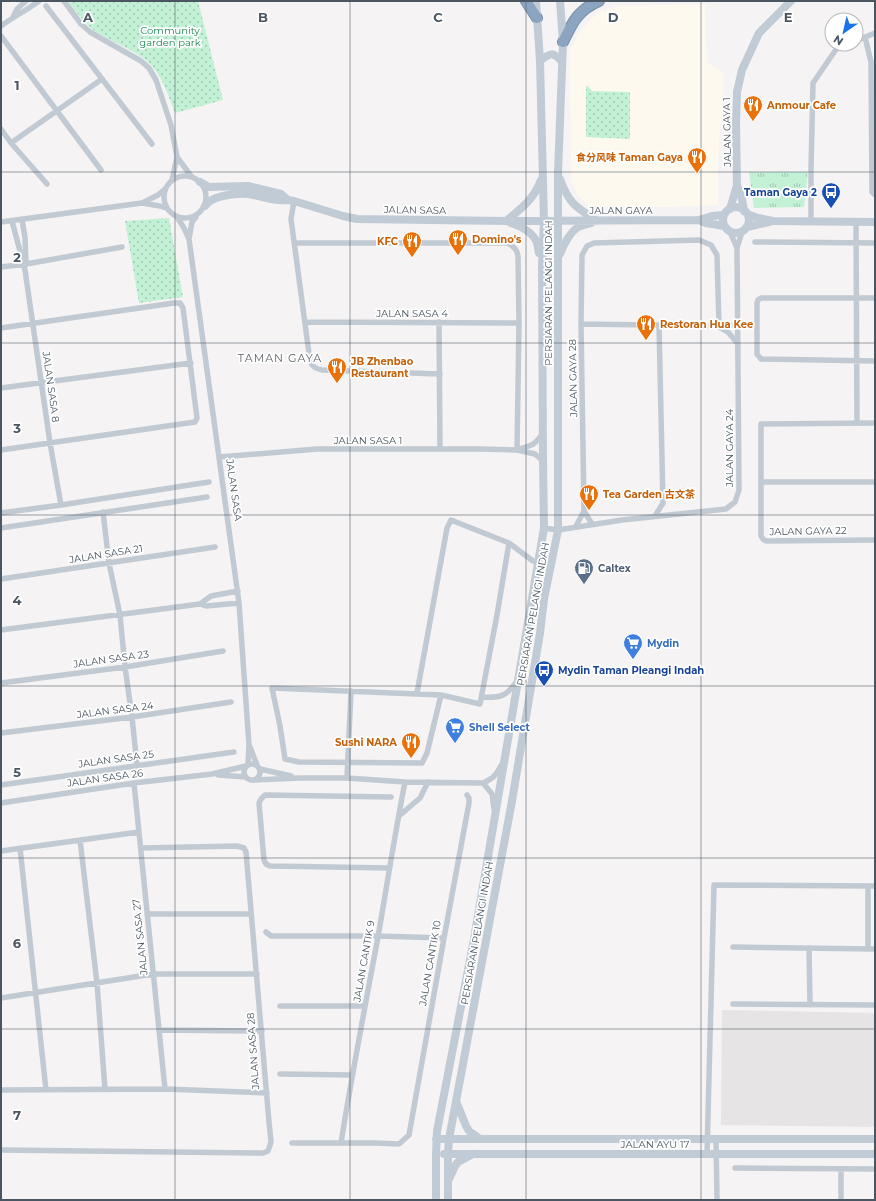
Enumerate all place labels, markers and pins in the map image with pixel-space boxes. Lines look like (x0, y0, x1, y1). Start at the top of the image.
restaurant icon: Anmour Cafe (742, 94, 764, 122)
place label: Anmour Cafe (766, 99, 836, 112)
restaurant icon: 食分风味 Taman Gaya (686, 146, 708, 174)
place label: 食分风味 Taman Gaya (576, 151, 683, 164)
bus stop icon: Taman Gaya 2 (820, 181, 842, 209)
place label: Taman Gaya 2 (744, 186, 817, 199)
restaurant icon: Domino's (447, 228, 469, 256)
restaurant icon: KFC (401, 230, 423, 258)
place label: Domino's (472, 233, 522, 246)
place label: KFC (377, 235, 399, 248)
restaurant icon: Restoran Hua Kee (635, 313, 657, 341)
place label: Restoran Hua Kee (660, 318, 753, 331)
place label: JB Zhenbao Restaurant (350, 355, 414, 380)
restaurant icon: JB Zhenbao Restaurant (326, 356, 348, 384)
restaurant icon: Tea Garden 古文茶 (578, 483, 600, 511)
place label: Tea Garden 古文茶 (603, 488, 696, 501)
fuel station icon: Caltex (573, 557, 595, 585)
place label: Caltex (598, 562, 631, 575)
supermarket icon: Mydin (622, 632, 644, 660)
place label: Mydin (647, 637, 679, 650)
bus stop icon: Mydin Taman Pleangi Indah (533, 659, 555, 687)
place label: Mydin Taman Pleangi Indah (558, 664, 704, 677)
supermarket icon: Shell Select (444, 716, 466, 744)
place label: Shell Select (469, 721, 530, 734)
restaurant icon: Sushi NARA (400, 731, 422, 759)
place label: Sushi NARA (335, 736, 397, 749)

